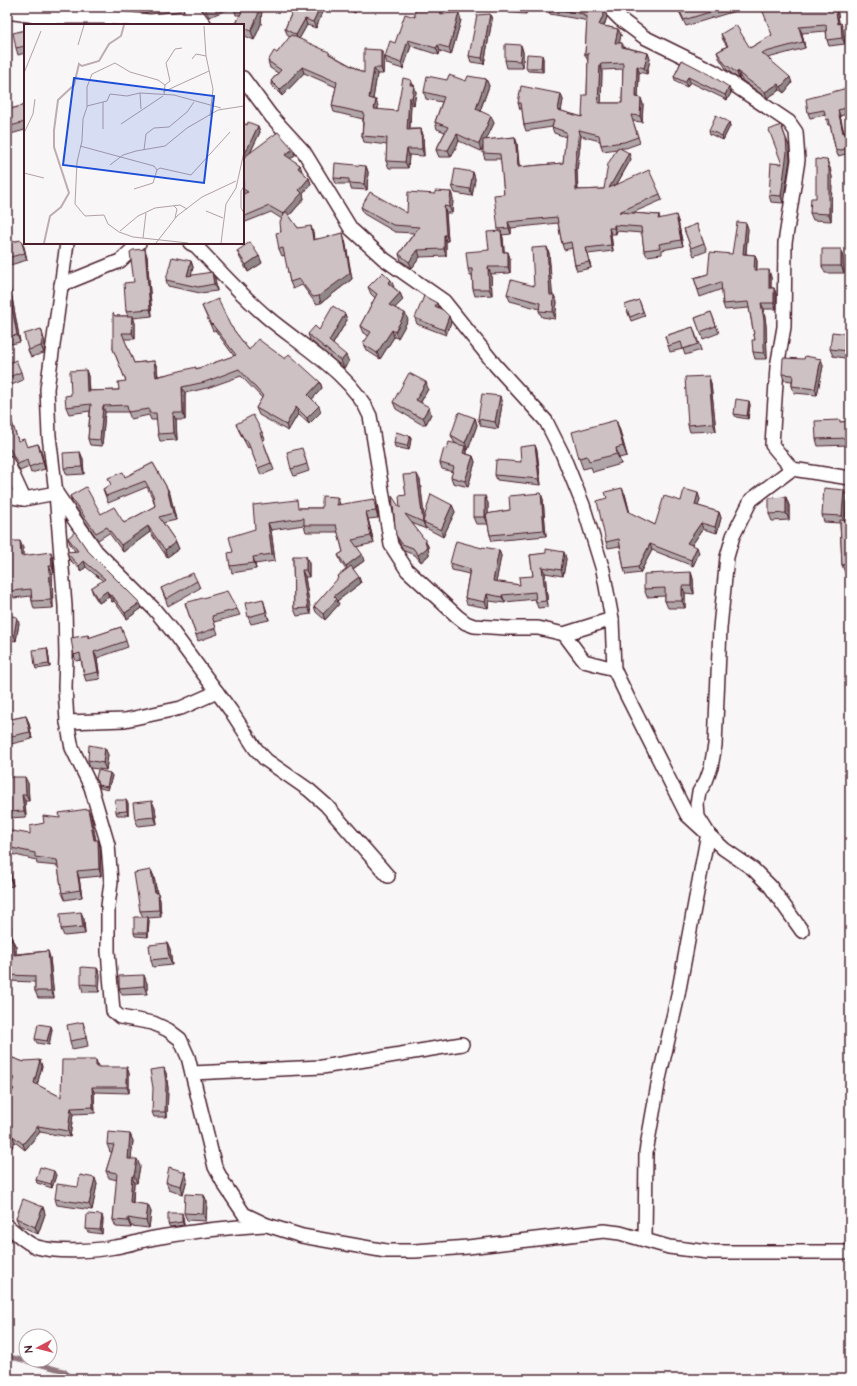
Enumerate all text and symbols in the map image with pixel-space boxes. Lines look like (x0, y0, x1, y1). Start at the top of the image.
inset map (24, 24, 244, 244)
north arrow (18, 1328, 58, 1368)
text: N (21, 1345, 36, 1353)

